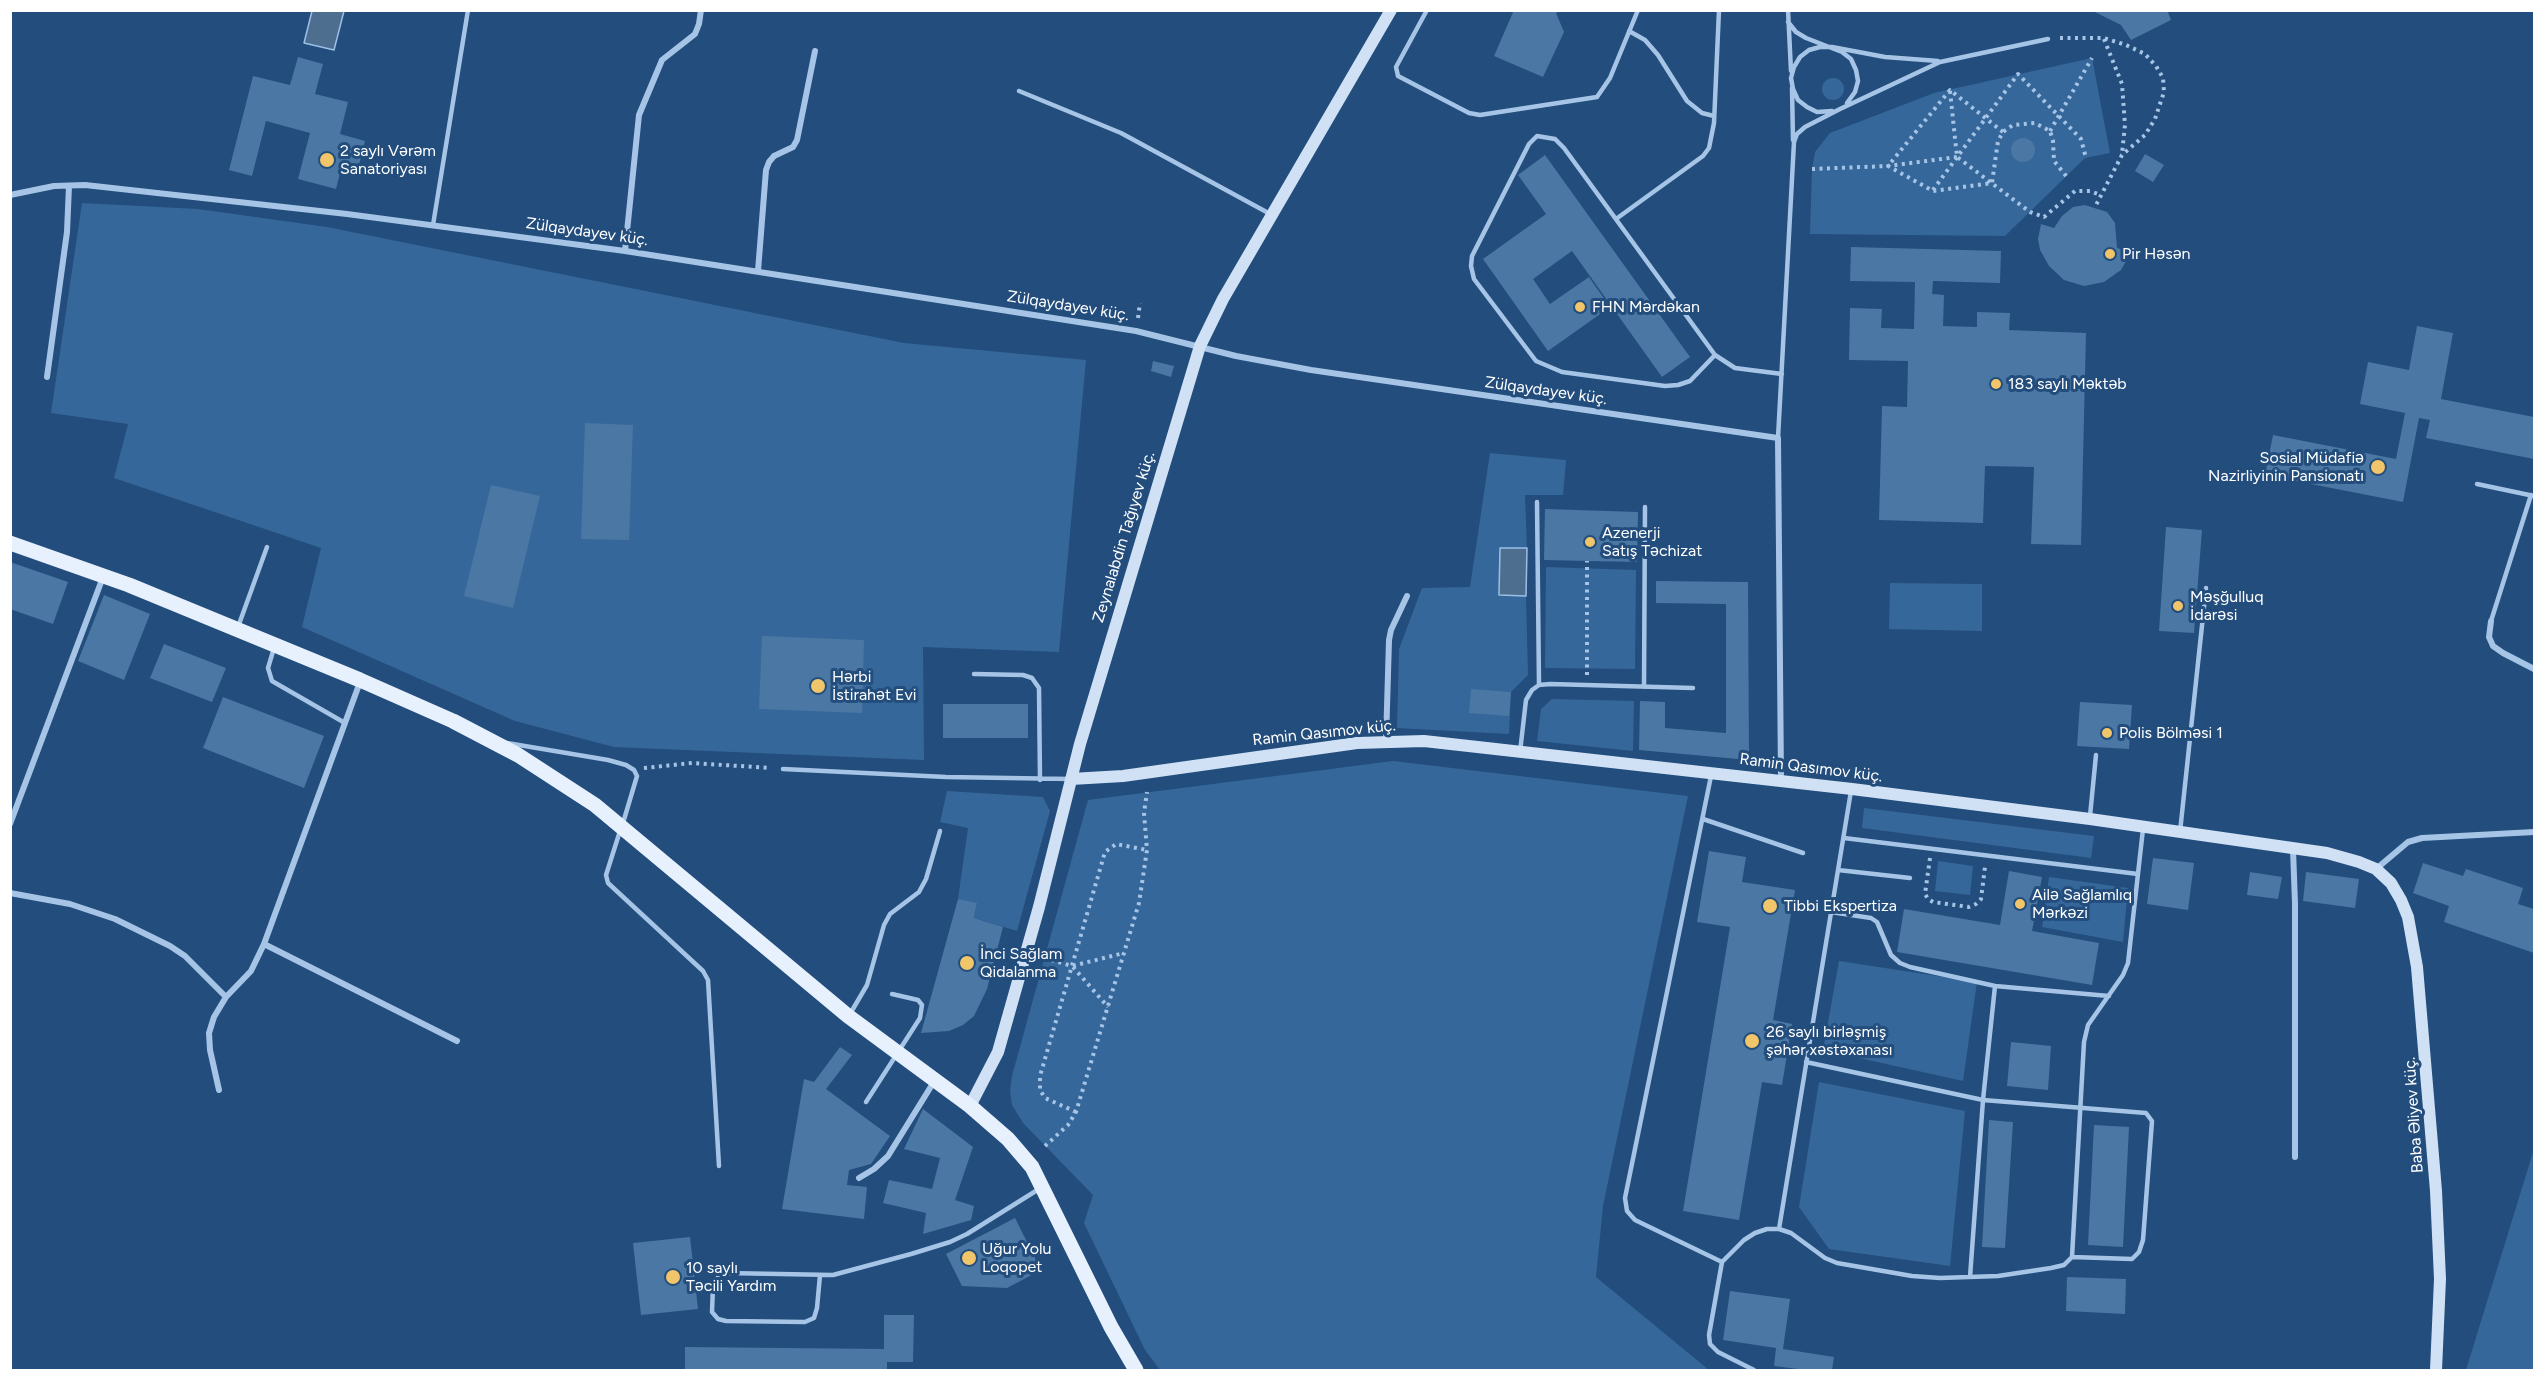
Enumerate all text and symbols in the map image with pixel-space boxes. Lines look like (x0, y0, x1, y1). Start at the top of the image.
place label: 2 saylı Vərəm Sanatoriyası (340, 141, 436, 179)
marker: 2 saylı Vərəm Sanatoriyası (318, 151, 336, 169)
street label: Zülqaydayev küç. (525, 214, 649, 250)
place label: Pir Həsən (2122, 244, 2191, 264)
marker: Pir Həsən (2103, 247, 2117, 261)
street label: Zülqaydayev küç. (1006, 287, 1130, 325)
place label: FHN Mərdəkan (1592, 297, 1700, 317)
marker: FHN Mərdəkan (1573, 300, 1587, 314)
street label: Zülqaydayev küç. (1484, 373, 1608, 409)
place label: 183 saylı Məktəb (2008, 374, 2127, 394)
marker: 183 saylı Məktəb (1989, 377, 2003, 391)
place label: Sosial Müdafiə Nazirliyinin Pansionatı (2208, 448, 2364, 486)
street label: Zeynalabdin Tağıyev küç. (1089, 449, 1159, 625)
marker: Sosial Müdafiə Nazirliyinin Pansionatı (2369, 458, 2387, 476)
place label: Azenerji Satış Təchizat (1602, 523, 1702, 561)
marker: Azenerji Satış Təchizat (1583, 535, 1597, 549)
place label: Məşğulluq İdarəsi (2190, 587, 2263, 625)
marker: Məşğulluq İdarəsi (2171, 599, 2185, 613)
place label: Hərbi İstirahət Evi (832, 667, 916, 705)
marker: Hərbi İstirahət Evi (809, 677, 827, 695)
street label: Ramin Qasımov küç. (1251, 716, 1397, 750)
place label: Polis Bölməsi 1 (2119, 723, 2223, 743)
marker: Polis Bölməsi 1 (2100, 726, 2114, 740)
street label: Ramin Qasımov küç. (1738, 750, 1884, 786)
place label: Ailə Sağlamlıq Mərkəzi (2032, 885, 2132, 923)
place label: Tibbi Ekspertiza (1784, 896, 1897, 916)
marker: Tibbi Ekspertiza (1761, 897, 1779, 915)
marker: Ailə Sağlamlıq Mərkəzi (2013, 897, 2027, 911)
place label: İnci Sağlam Qidalanma (980, 944, 1062, 982)
marker: İnci Sağlam Qidalanma (958, 954, 976, 972)
place label: 26 saylı birləşmiş şəhər xəstəxanası (1766, 1022, 1892, 1060)
marker: 26 saylı birləşmiş şəhər xəstəxanası (1743, 1032, 1761, 1050)
street label: Baba Əliyev küç. (2400, 1056, 2428, 1174)
place label: Uğur Yolu Loqopet (982, 1239, 1051, 1277)
marker: Uğur Yolu Loqopet (960, 1249, 978, 1267)
place label: 10 saylı Təcili Yardım (686, 1258, 776, 1296)
marker: 10 saylı Təcili Yardım (664, 1268, 682, 1286)

